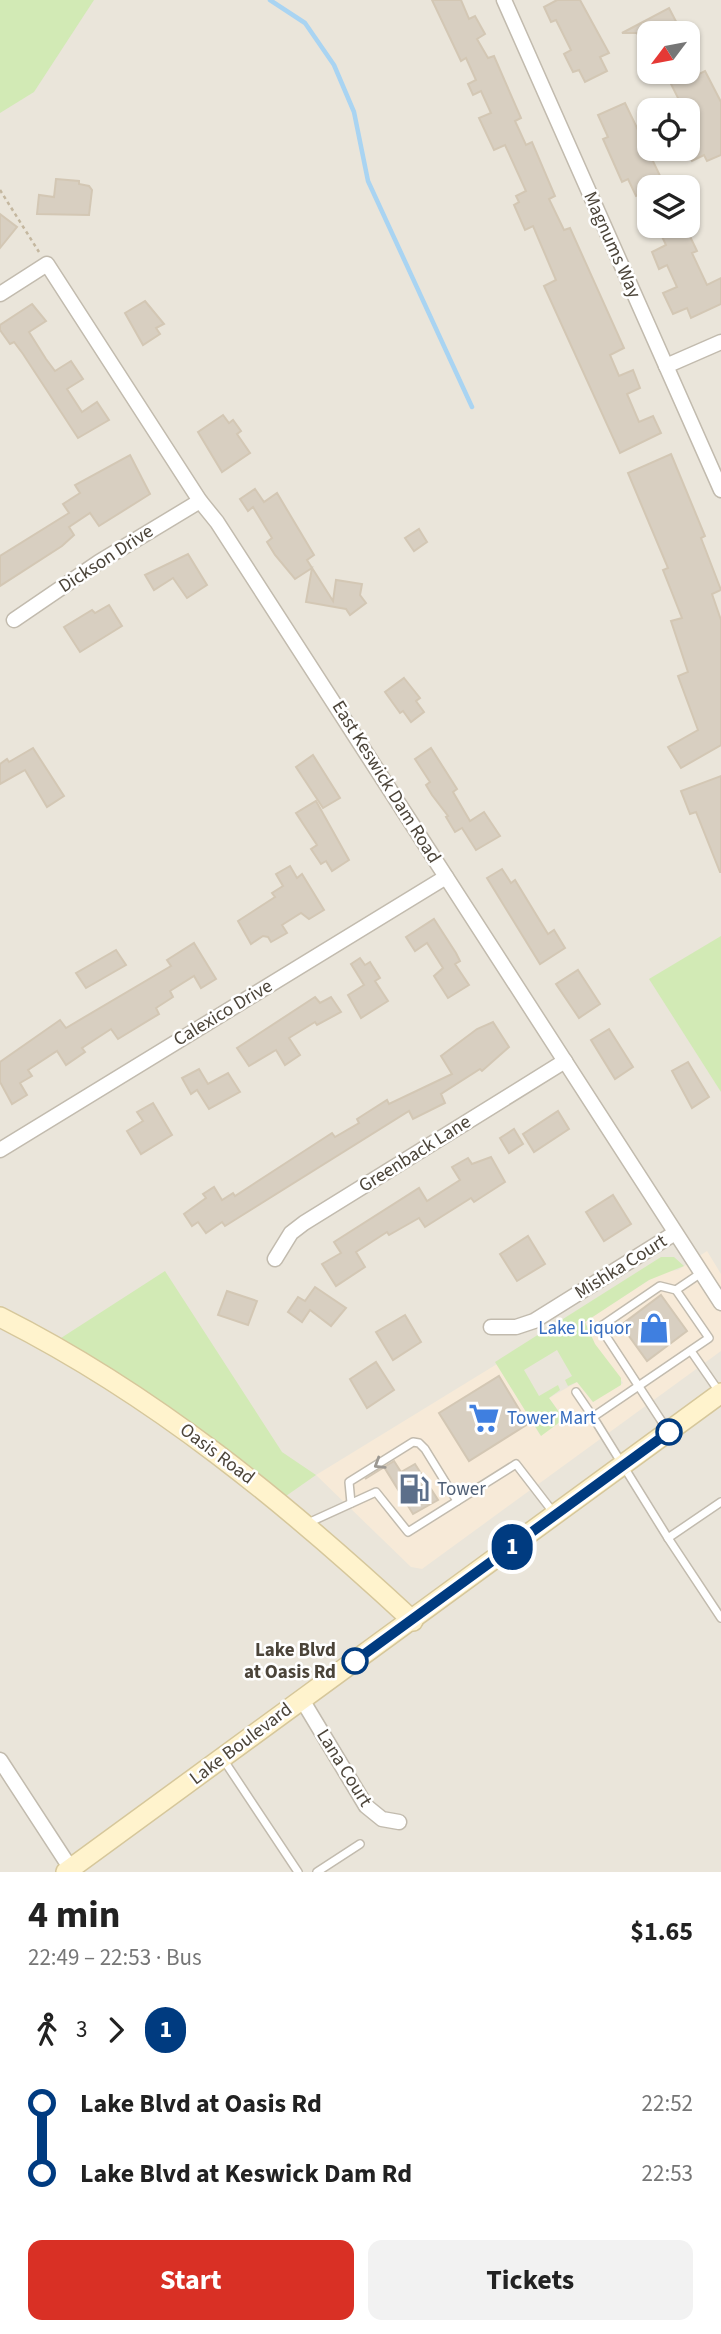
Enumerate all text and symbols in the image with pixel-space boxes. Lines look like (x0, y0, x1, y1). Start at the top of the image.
north arrow (637, 21, 700, 84)
map controls (637, 21, 700, 238)
button: locate (637, 98, 700, 161)
button: layers (637, 175, 700, 238)
street label: Magnums Way (576, 187, 648, 303)
street label: Dickson Drive (53, 518, 159, 600)
street label: East Keswick Dam Road (325, 695, 447, 869)
street label: Calexico Drive (168, 973, 278, 1053)
street label: Greenback Lane (354, 1109, 476, 1199)
street label: Mishka Court (570, 1228, 673, 1306)
shop icon: Lake Liquor (637, 1311, 671, 1345)
place label: Lake Liquor (538, 1315, 631, 1342)
supermarket icon: Tower Mart (467, 1401, 501, 1435)
place label: Tower Mart (507, 1405, 597, 1432)
street label: Oasis Road (174, 1417, 260, 1491)
unlabelled marker (656, 1419, 682, 1445)
one-way arrow (373, 1455, 386, 1468)
fuel station icon: Tower (397, 1472, 431, 1506)
place label: Tower (437, 1476, 486, 1503)
line badge: 1 (489, 1524, 535, 1570)
text: 1 (506, 1529, 518, 1564)
place label: Lake Blvd at Oasis Rd (244, 1637, 336, 1686)
marker: Lake Blvd at Oasis Rd (342, 1648, 368, 1674)
street label: Lake Boulevard (184, 1696, 298, 1792)
street label: Lana Court (309, 1724, 379, 1813)
text: 4 min (28, 1888, 120, 1942)
text: $1.65 (630, 1913, 693, 1950)
text: 22:49 – 22:53 · Bus (28, 1941, 202, 1974)
icon: walk (28, 2011, 66, 2049)
icon: forward (97, 2011, 135, 2049)
text: 1 (159, 2012, 172, 2047)
text: 3 (76, 2013, 87, 2046)
text: Lake Blvd at Oasis Rd (80, 2085, 322, 2122)
text: 22:52 (642, 2087, 693, 2120)
text: Lake Blvd at Keswick Dam Rd (80, 2155, 412, 2192)
text: 22:53 (642, 2157, 693, 2190)
button: Start (28, 2240, 354, 2320)
button: Tickets (368, 2240, 693, 2320)

